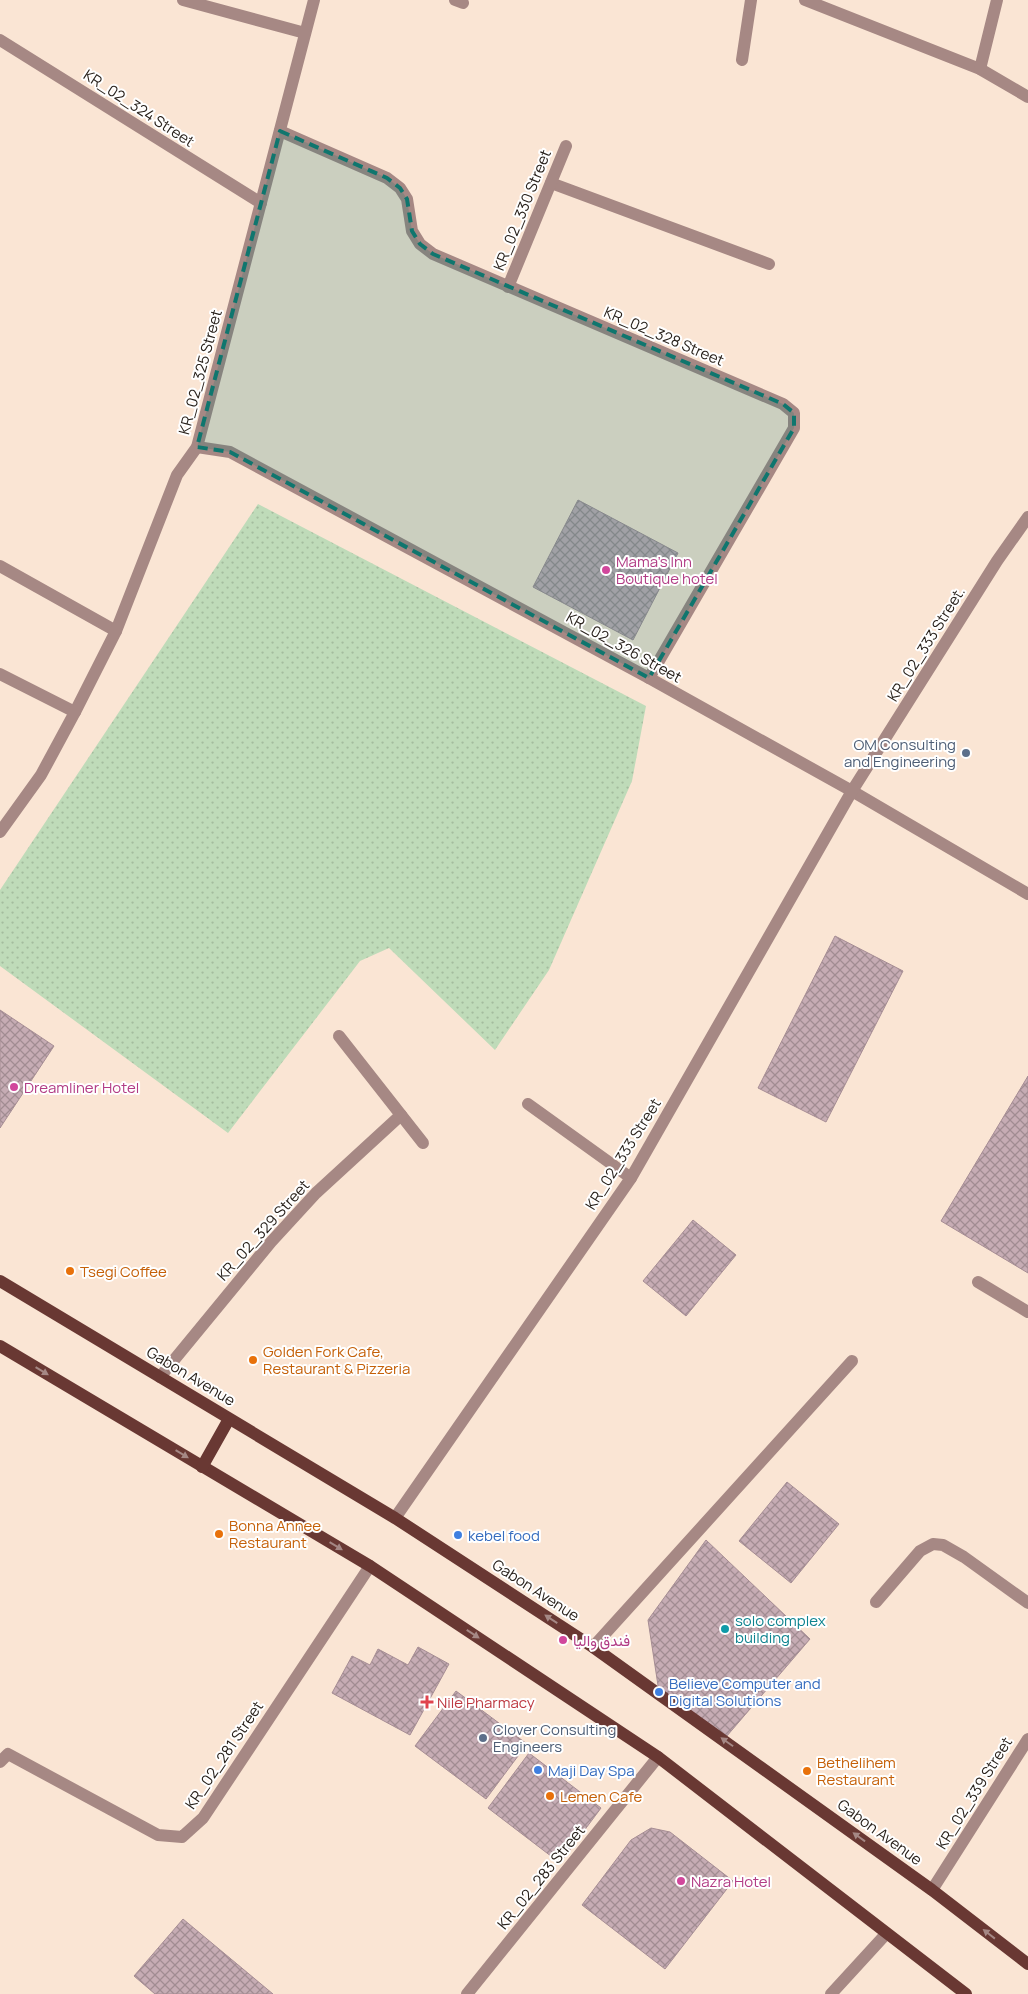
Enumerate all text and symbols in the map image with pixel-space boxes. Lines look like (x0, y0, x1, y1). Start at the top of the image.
street label: KR_02_324 Street (79, 64, 199, 152)
street label: KR_02_330 Street (488, 146, 556, 274)
street label: KR_02_328 Street (601, 301, 727, 371)
street label: KR_02_325 Street (173, 307, 227, 437)
place label: Mama's Inn Boutique hotel (616, 551, 718, 589)
marker: Mama's Inn Boutique hotel (600, 564, 612, 576)
street label: KR_02_333 Street. (882, 583, 970, 705)
street label: KR_02_326 Street (562, 607, 686, 687)
place label: OM Consulting and Engineering (844, 734, 956, 772)
marker: OM Consulting and Engineering (960, 747, 972, 759)
place label: Dreamliner Hotel (24, 1077, 139, 1098)
marker: Dreamliner Hotel (8, 1081, 20, 1093)
street label: KR_02_333 Street (580, 1094, 666, 1214)
street label: KR_02_329 Street (212, 1175, 314, 1285)
place label: Tsegi Coffee (80, 1261, 167, 1282)
marker: Tsegi Coffee (64, 1265, 76, 1277)
street label: Gabon Avenue (143, 1341, 239, 1411)
place label: Golden Fork Cafe, Restaurant & Pizzeria (263, 1341, 410, 1379)
marker: Golden Fork Cafe, Restaurant & Pizzeria (247, 1354, 259, 1366)
one-way arrow (35, 1367, 48, 1376)
one-way arrow (175, 1450, 188, 1459)
place label: Bonna Annee Restaurant (229, 1515, 321, 1553)
place label: kebel food (468, 1525, 540, 1546)
marker: Bonna Annee Restaurant (213, 1528, 225, 1540)
marker: kebel food (452, 1529, 464, 1541)
one-way arrow (330, 1542, 343, 1551)
street label: Gabon Avenue (488, 1554, 584, 1626)
place label: solo complex building (735, 1610, 826, 1648)
one-way arrow (544, 1614, 558, 1624)
marker: solo complex building (719, 1623, 731, 1635)
one-way arrow (466, 1629, 480, 1639)
place label: فندق واليا (573, 1630, 630, 1651)
marker: فندق واليا (557, 1634, 569, 1646)
place label: Believe Computer and Digital Solutions (669, 1673, 821, 1711)
marker: Believe Computer and Digital Solutions (653, 1686, 665, 1698)
place label: Nile Pharmacy (437, 1692, 535, 1713)
marker: Nile Pharmacy (421, 1696, 433, 1708)
street label: KR_02_281 Street (180, 1697, 268, 1813)
place label: Clover Consulting Engineers (493, 1719, 616, 1757)
marker: Clover Consulting Engineers (477, 1732, 489, 1744)
street label: KR_02_339 Street (931, 1733, 1017, 1853)
one-way arrow (721, 1737, 734, 1747)
place label: Bethelihem Restaurant (817, 1752, 896, 1790)
place label: Maji Day Spa (548, 1760, 635, 1781)
marker: Maji Day Spa (532, 1764, 544, 1776)
marker: Bethelihem Restaurant (801, 1765, 813, 1777)
place label: Lemen Cafe (560, 1786, 642, 1807)
marker: Lemen Cafe (544, 1790, 556, 1802)
street label: Gabon Avenue (833, 1794, 927, 1870)
street label: KR_02_283 Street (492, 1820, 590, 1934)
one-way arrow (852, 1832, 866, 1842)
place label: Nazra Hotel (691, 1871, 771, 1892)
marker: Nazra Hotel (675, 1875, 687, 1887)
one-way arrow (982, 1929, 996, 1939)

